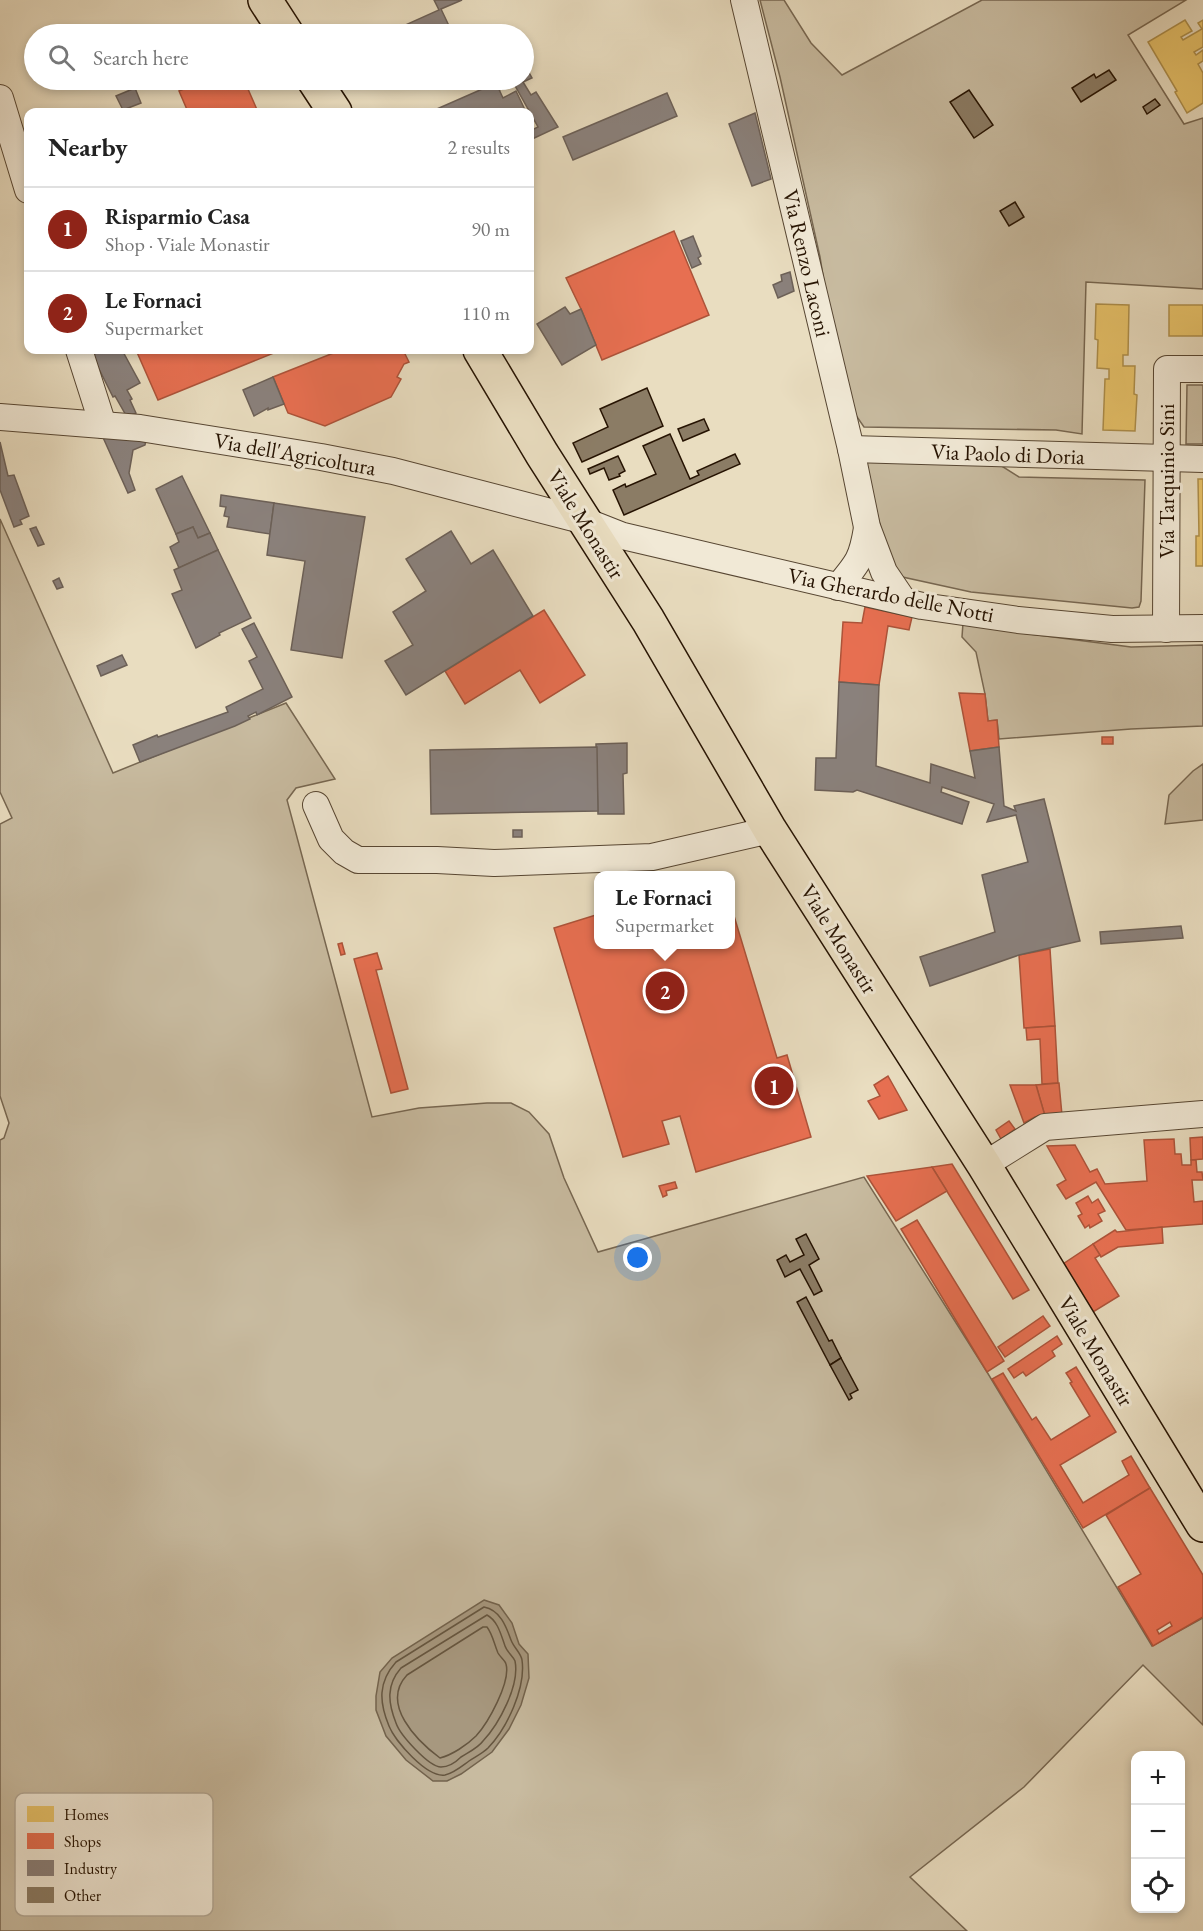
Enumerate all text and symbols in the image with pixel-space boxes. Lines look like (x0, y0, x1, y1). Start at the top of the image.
search box (24, 24, 534, 90)
icon: search (45, 41, 78, 74)
text: Search here (93, 43, 188, 72)
text: Nearby (48, 130, 128, 164)
text: 2 results (447, 134, 510, 160)
street label: Via Renzo Laconi (776, 186, 838, 340)
text: Risparmio Casa (105, 202, 250, 231)
text: 1 (62, 216, 73, 242)
text: 90 m (471, 216, 510, 242)
text: Shop · Viale Monastir (105, 231, 270, 257)
text: Le Fornaci (105, 286, 202, 315)
text: 2 (62, 300, 73, 326)
text: 110 m (462, 300, 510, 326)
text: Supermarket (105, 315, 203, 341)
street label: Via Tarquinio Sini (1152, 404, 1181, 558)
street label: Via dell'Agricoltura (212, 425, 379, 483)
street label: Via Paolo di Doria (931, 437, 1086, 471)
street label: Viale Monastir (541, 464, 632, 585)
street label: Via Gherardo delle Notti (785, 561, 997, 629)
popup (594, 871, 735, 949)
street label: Viale Monastir (794, 879, 885, 1000)
text: Le Fornaci (615, 883, 712, 912)
text: Supermarket (615, 912, 714, 938)
pin: 2 (646, 968, 684, 1014)
pin: 1 (754, 1064, 794, 1108)
your location (623, 1243, 652, 1272)
street label: Viale Monastir (1052, 1290, 1141, 1412)
map controls (1131, 1751, 1185, 1913)
button: + (1131, 1751, 1185, 1805)
legend (15, 1793, 213, 1916)
text: Homes (64, 1804, 109, 1825)
button: − (1131, 1805, 1185, 1859)
text: Shops (64, 1831, 101, 1852)
text: Industry (64, 1858, 118, 1879)
button: locate (1131, 1859, 1185, 1913)
text: Other (64, 1885, 102, 1906)

